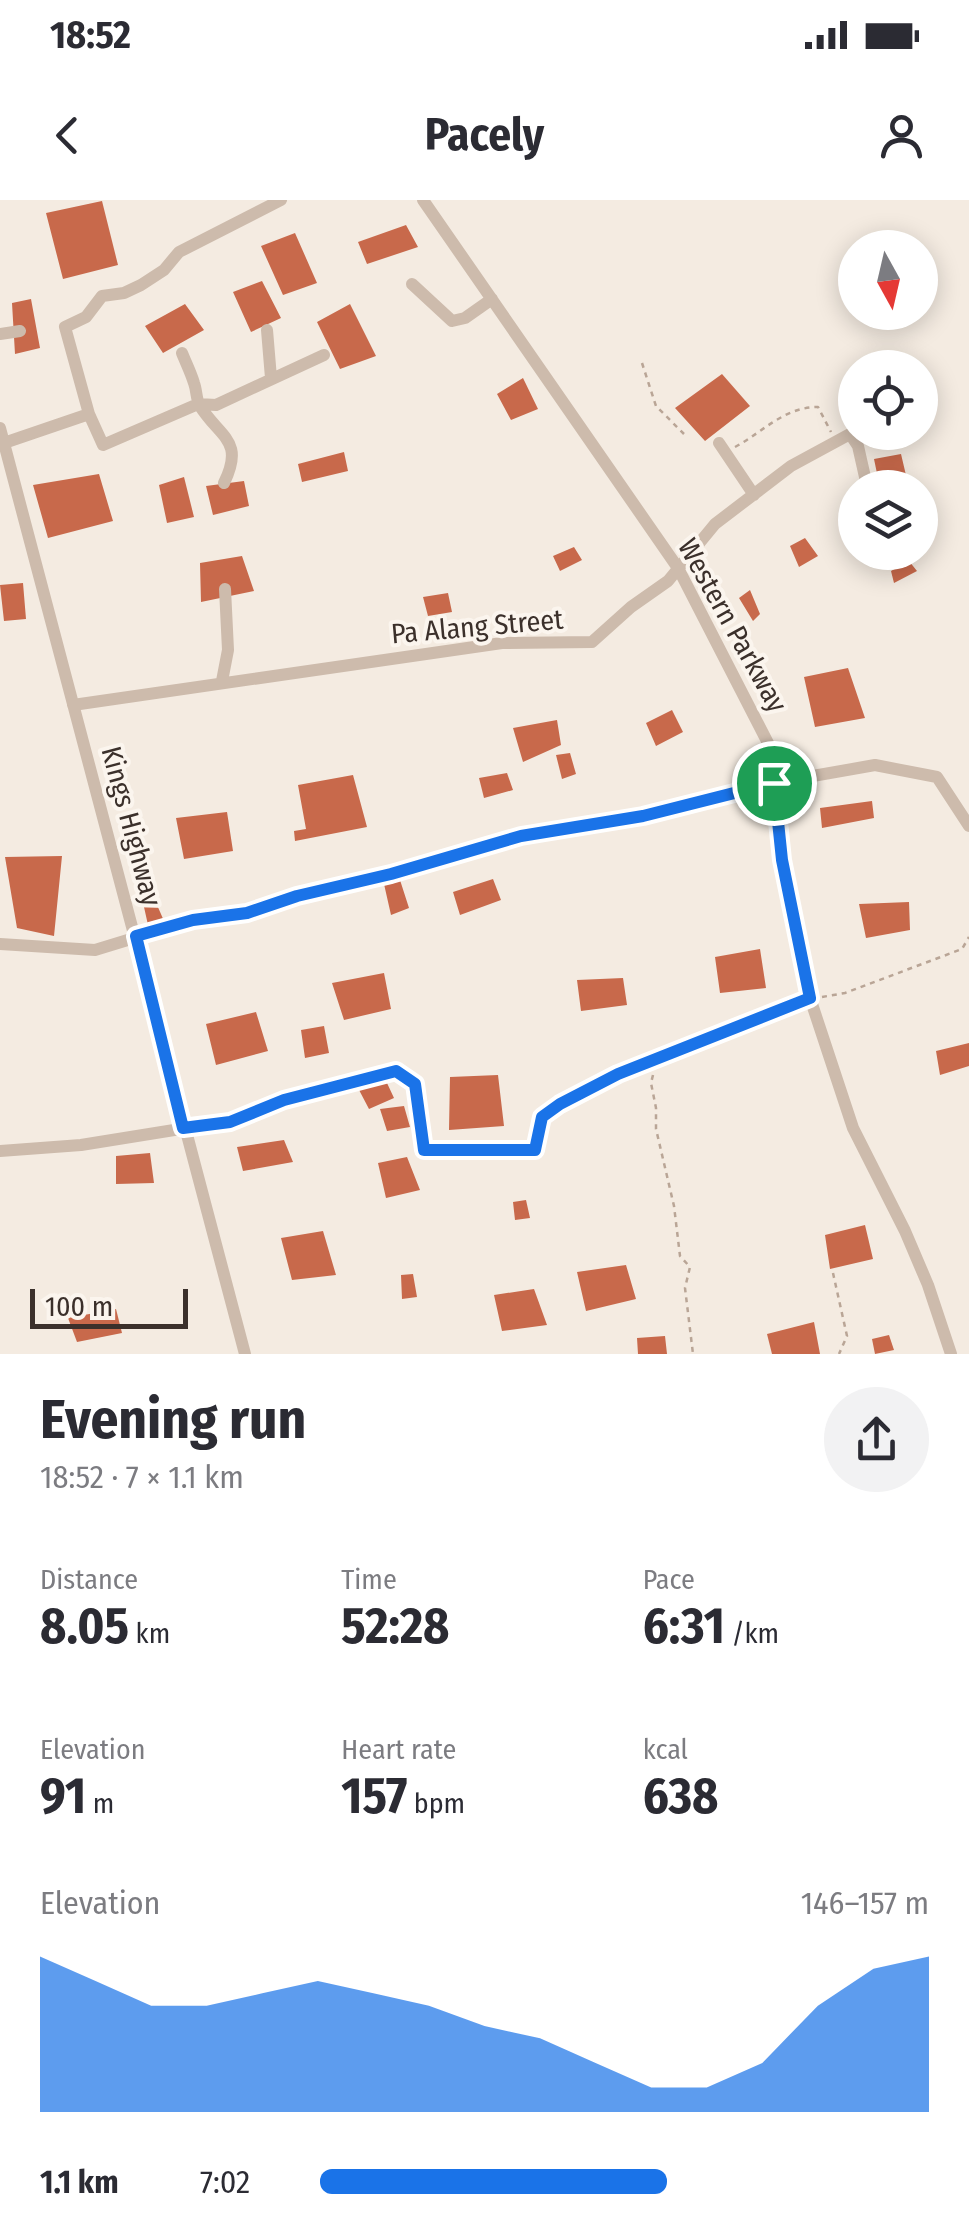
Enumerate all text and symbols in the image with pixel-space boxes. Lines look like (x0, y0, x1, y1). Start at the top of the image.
text: 18:52 (50, 12, 131, 58)
icon: back (40, 108, 95, 163)
text: Pacely (425, 108, 544, 162)
icon: person (874, 108, 929, 163)
north arrow (838, 230, 938, 330)
map controls (838, 230, 938, 570)
button: locate (838, 350, 938, 450)
button: layers (838, 470, 938, 570)
street label: Western Parkway (671, 533, 794, 718)
street label: Pa Alang Street (390, 602, 565, 650)
pin (732, 741, 817, 826)
street label: Kings Highway (94, 743, 169, 910)
icon: arrive (747, 756, 802, 811)
scale bar (30, 1284, 188, 1328)
text: 100 m (45, 1290, 113, 1323)
text: Evening run (40, 1387, 306, 1453)
button: share (824, 1387, 929, 1492)
text: 18:52 · 7 × 1.1 km (40, 1458, 244, 1496)
text: Distance (40, 1563, 138, 1596)
text: Time (341, 1563, 397, 1596)
text: Pace (643, 1563, 695, 1596)
text: 8.05 (40, 1596, 129, 1656)
text: 52:28 (341, 1596, 449, 1656)
text: 6:31 (643, 1596, 725, 1656)
text: km (129, 1617, 170, 1650)
text: /km (725, 1617, 779, 1650)
text: Elevation (40, 1733, 145, 1766)
text: Heart rate (341, 1733, 456, 1766)
text: kcal (643, 1733, 688, 1766)
text: 91 (40, 1766, 86, 1826)
text: 157 (341, 1766, 407, 1826)
text: 638 (643, 1766, 718, 1826)
text: m (86, 1787, 114, 1820)
text: bpm (407, 1787, 465, 1820)
text: Elevation (40, 1884, 160, 1922)
text: 146–157 m (801, 1884, 929, 1922)
text: 1.1 km (40, 2163, 119, 2201)
text: 7:02 (200, 2163, 250, 2201)

